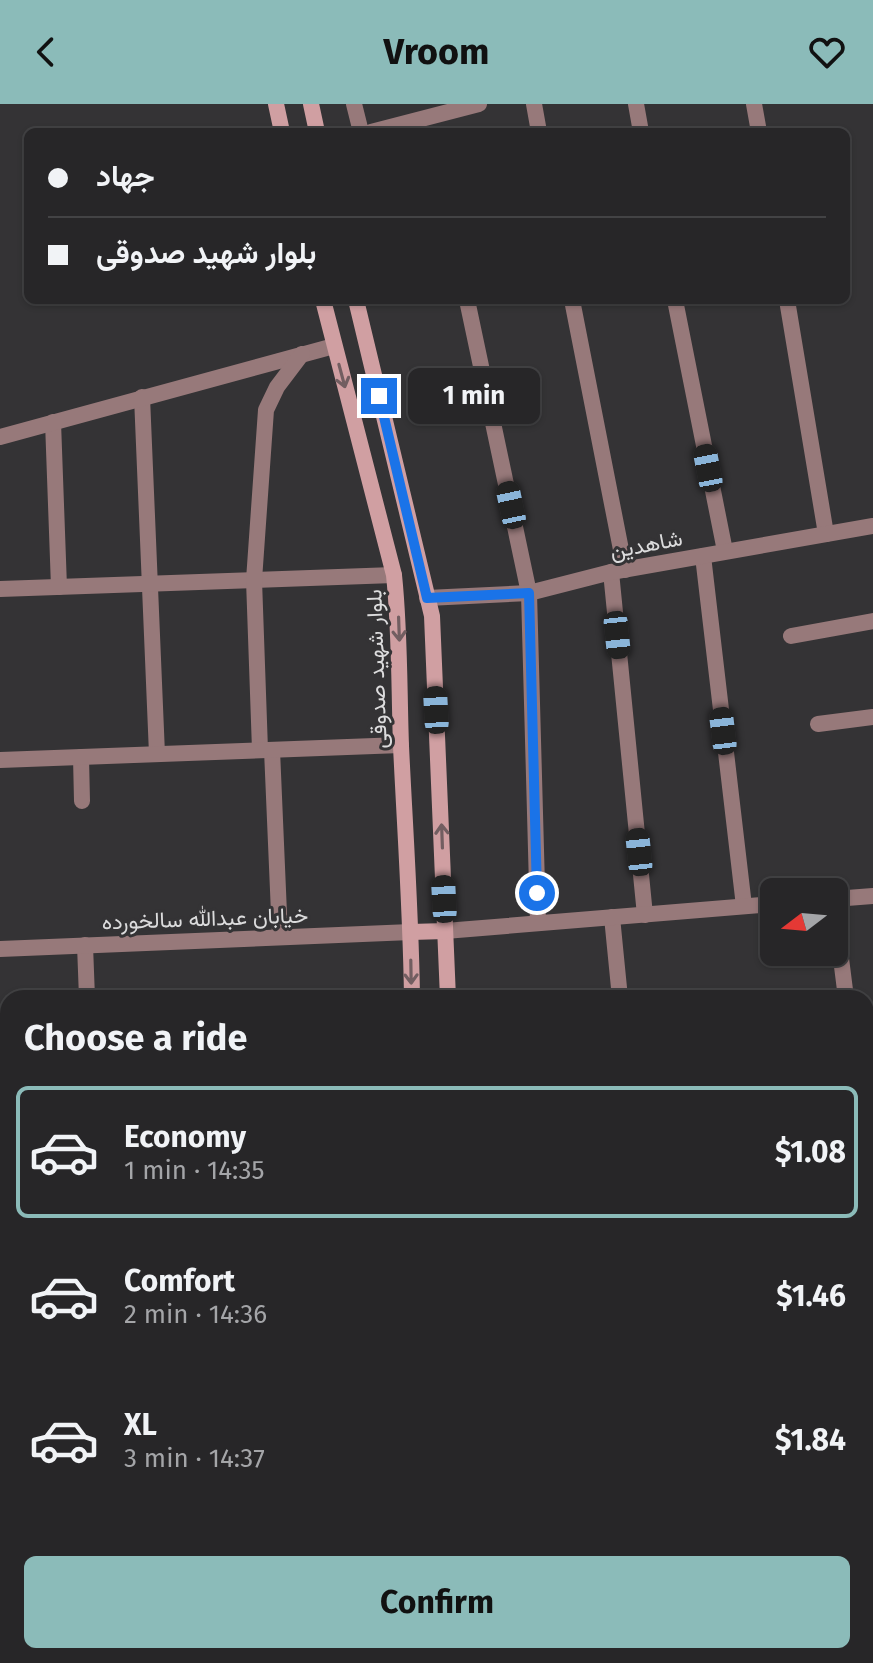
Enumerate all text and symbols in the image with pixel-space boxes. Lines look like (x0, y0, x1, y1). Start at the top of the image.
icon: back (24, 30, 68, 74)
text: Vroom (384, 30, 489, 74)
icon: heart (805, 30, 849, 74)
text: جهاد (96, 158, 155, 194)
text: بلوار شهید صدوقی (96, 235, 317, 271)
one-way arrow (335, 362, 350, 388)
callout: 1 min (407, 368, 539, 424)
route end (361, 378, 397, 414)
text: 1 min (443, 380, 505, 411)
car (692, 442, 724, 494)
car (494, 479, 528, 531)
street label: شاهدین (607, 524, 685, 565)
street label: بلوار شهید صدوقی (360, 589, 393, 749)
car (603, 610, 631, 660)
one-way arrow (392, 615, 407, 642)
car (423, 685, 449, 735)
car (708, 706, 738, 756)
one-way arrow (434, 823, 449, 850)
car (625, 827, 653, 877)
car (431, 874, 457, 924)
route start (519, 875, 555, 911)
north arrow (760, 878, 848, 966)
map controls (760, 878, 848, 966)
street label: خیابان عبدالله سالخورده (101, 901, 309, 936)
one-way arrow (403, 958, 419, 985)
text: Choose a ride (24, 1016, 247, 1060)
icon: car (28, 1116, 100, 1188)
text: Economy (124, 1119, 246, 1155)
text: $1.08 (775, 1134, 846, 1170)
text: 1 min · 14:35 (124, 1155, 265, 1186)
icon: car (28, 1260, 100, 1332)
text: Comfort (124, 1263, 235, 1299)
text: $1.46 (776, 1278, 846, 1314)
text: 2 min · 14:36 (124, 1299, 267, 1330)
icon: car (28, 1404, 100, 1476)
text: XL (124, 1407, 157, 1443)
text: $1.84 (775, 1422, 846, 1458)
text: 3 min · 14:37 (124, 1443, 265, 1474)
button: Confirm (24, 1556, 850, 1648)

